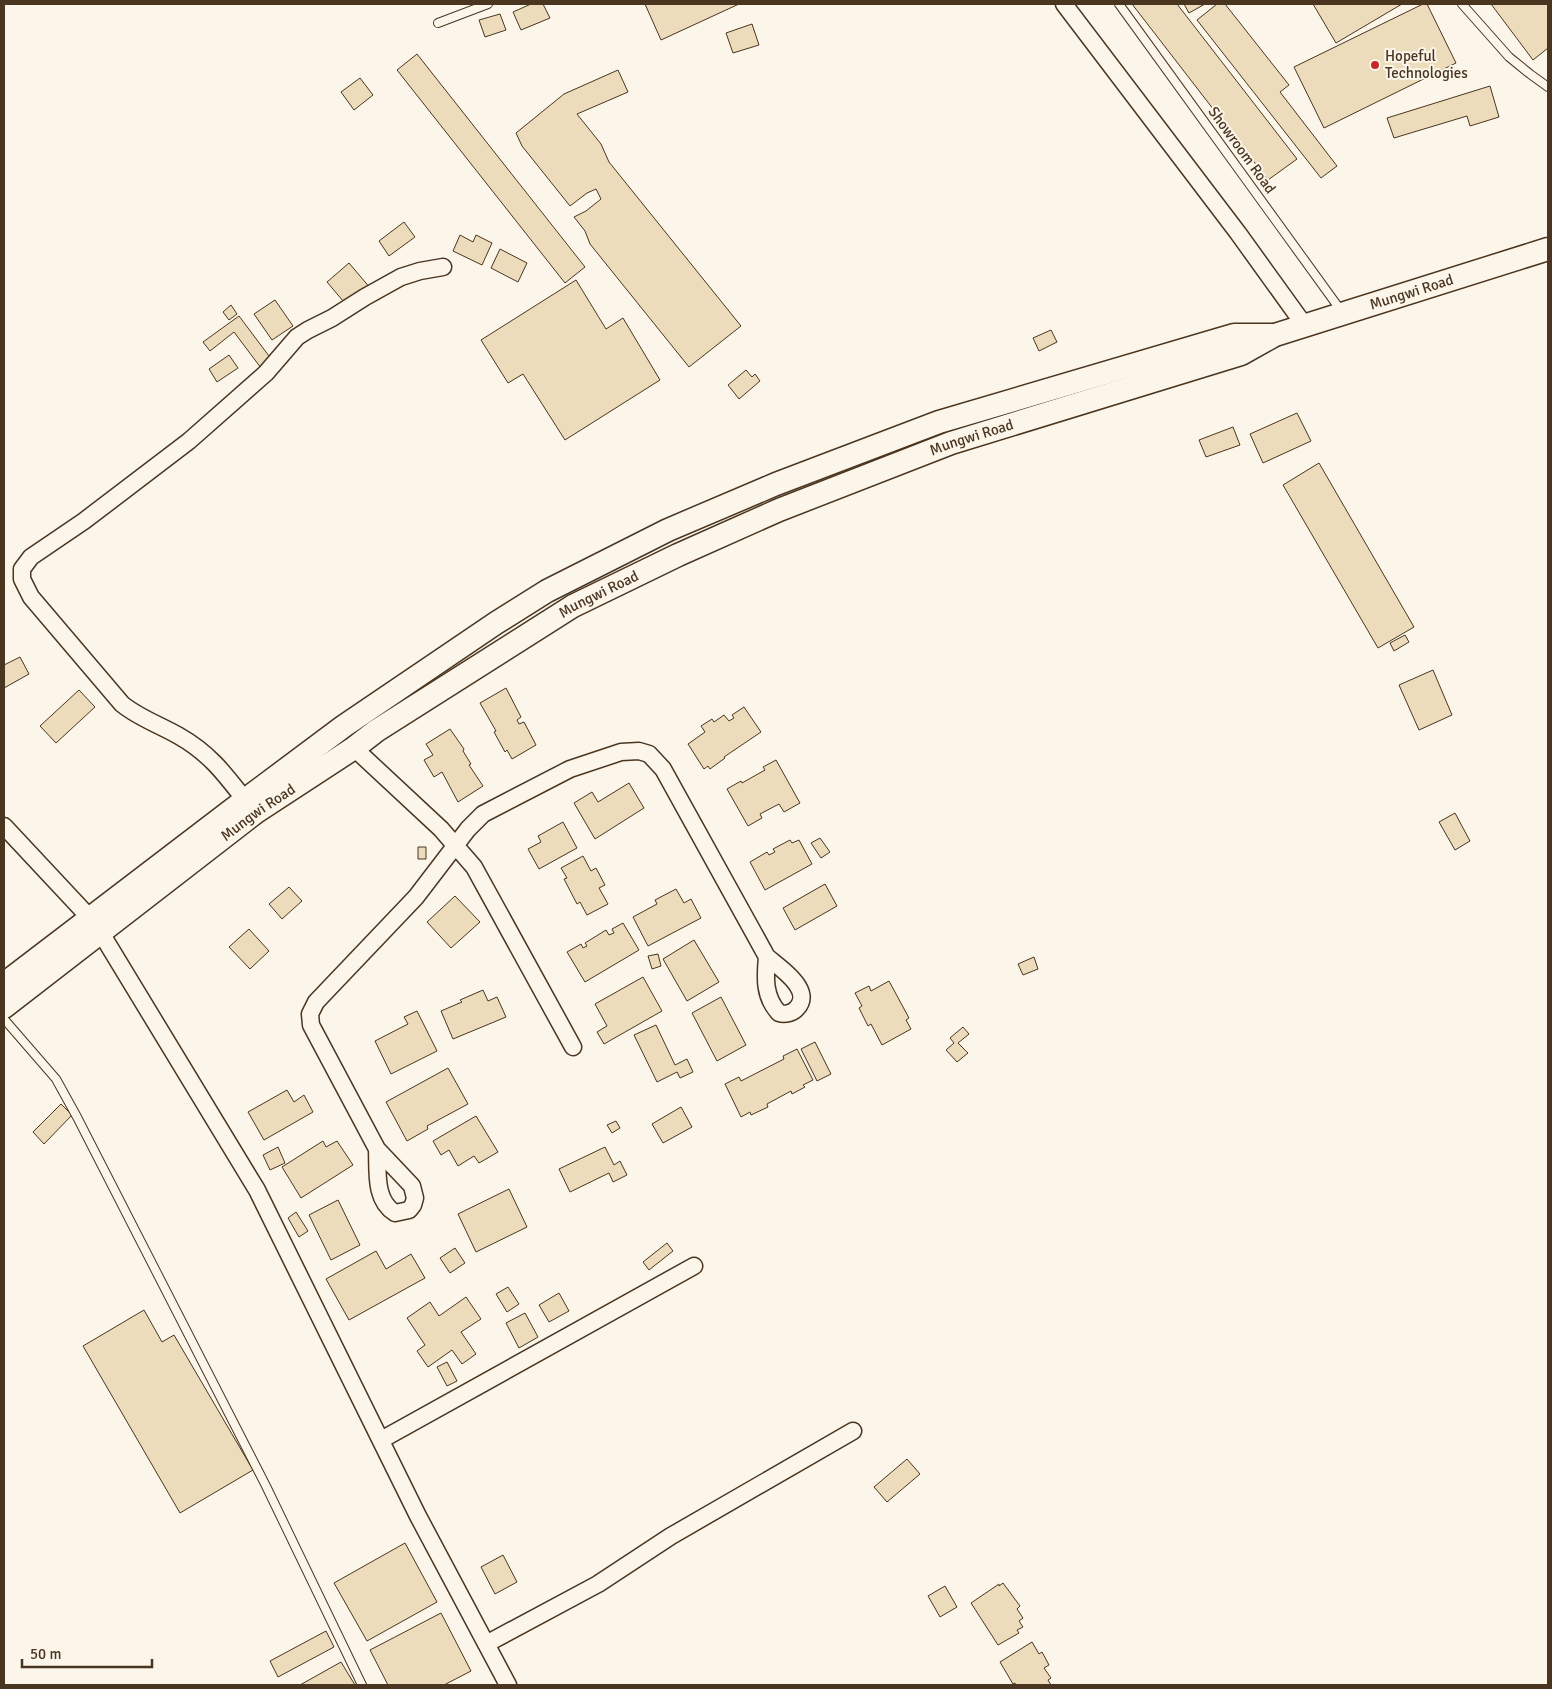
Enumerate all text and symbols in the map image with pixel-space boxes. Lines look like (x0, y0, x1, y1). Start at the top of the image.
place label: Hopeful Technologies (1385, 47, 1468, 82)
marker: Hopeful Technologies (1369, 59, 1381, 71)
street label: Showroom Road (1204, 103, 1280, 197)
street label: Mungwi Road (1367, 270, 1456, 314)
street label: Mungwi Road (927, 415, 1016, 459)
street label: Mungwi Road (555, 567, 641, 622)
street label: Mungwi Road (217, 780, 299, 845)
scale bar (22, 1636, 152, 1668)
text: 50 m (30, 1645, 61, 1663)

